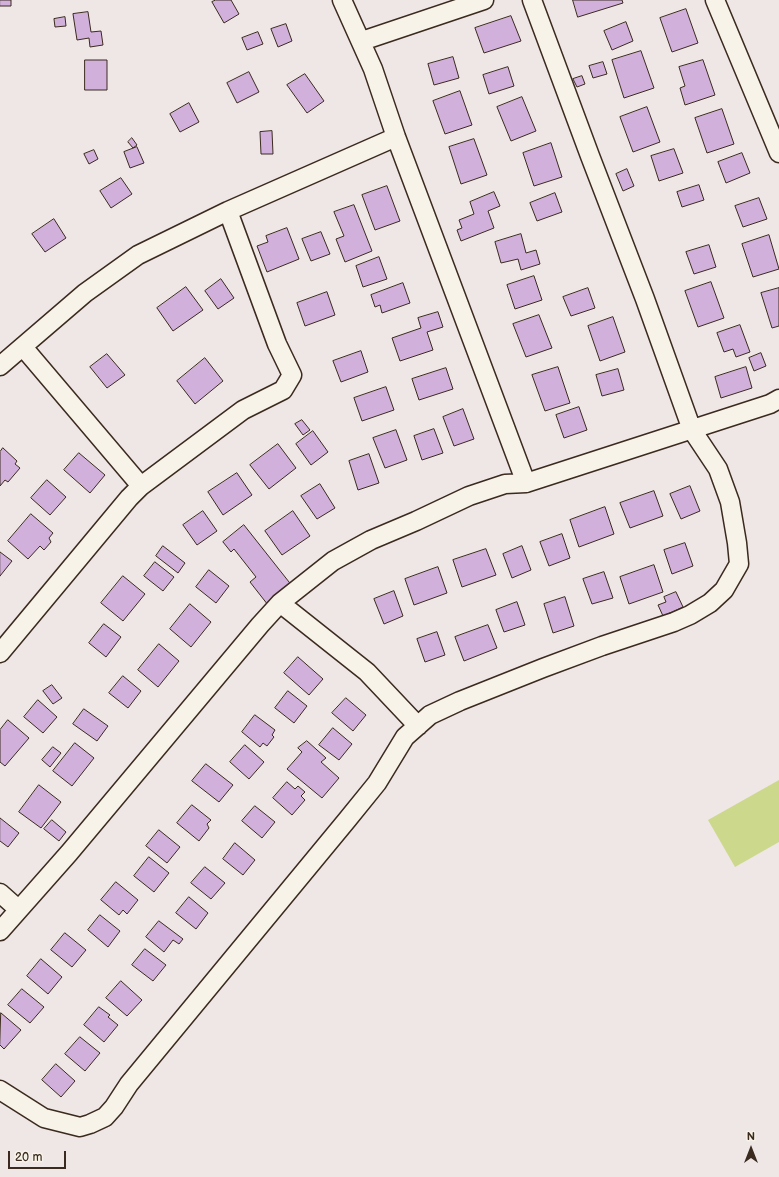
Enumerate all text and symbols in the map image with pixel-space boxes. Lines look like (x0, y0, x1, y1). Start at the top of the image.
north arrow (731, 1129, 771, 1169)
text: N (747, 1130, 755, 1143)
scale bar (10, 1143, 68, 1169)
text: 20 m (15, 1150, 42, 1165)

